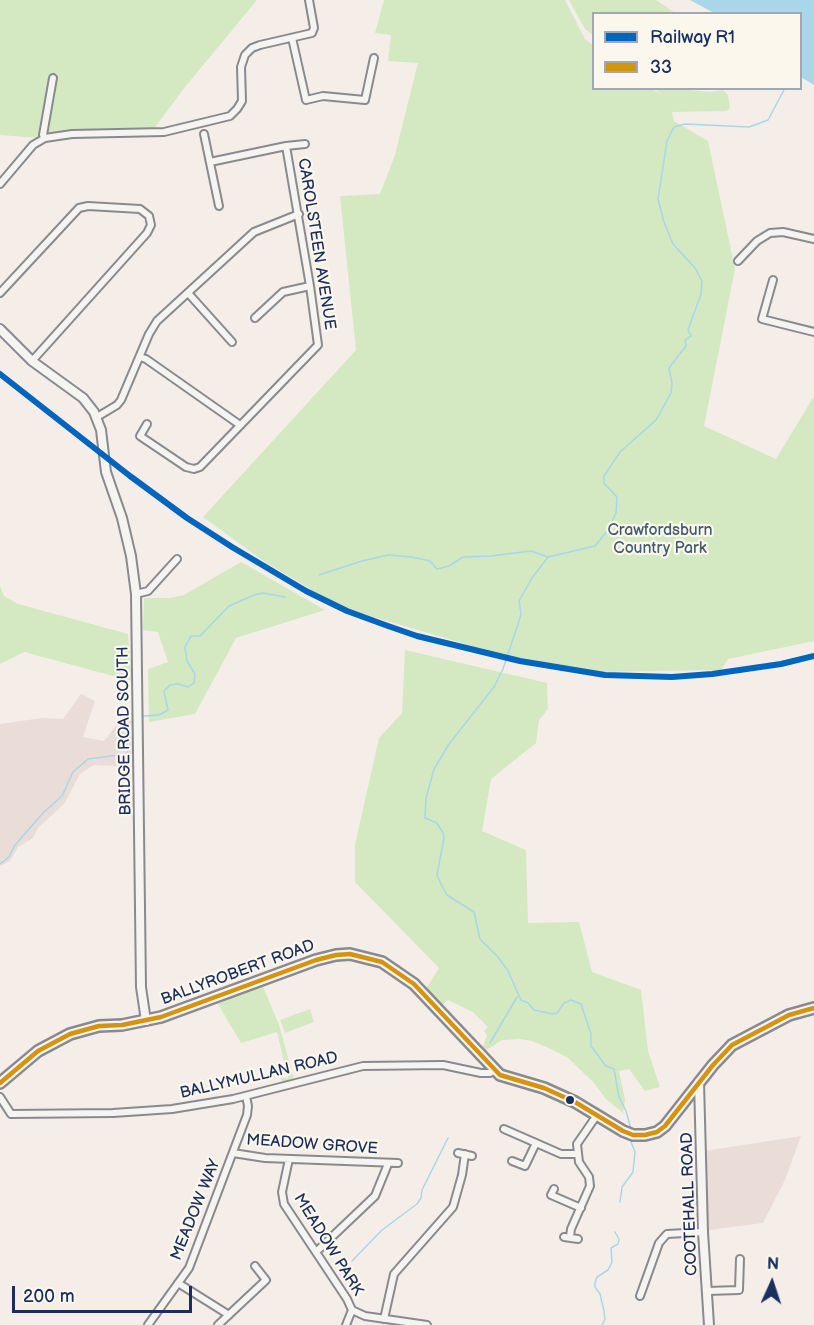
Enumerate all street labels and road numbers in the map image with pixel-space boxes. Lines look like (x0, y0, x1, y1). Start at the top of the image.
street label: CAROLSTEEN AVENUE (293, 157, 339, 331)
street label: BRIDGE ROAD SOUTH (114, 646, 136, 816)
street label: BALLYROBERT ROAD (159, 936, 317, 1010)
street label: BALLYMULLAN ROAD (178, 1048, 340, 1104)
street label: MEADOW GROVE (246, 1131, 378, 1159)
street label: COOTEHALL ROAD (678, 1132, 702, 1276)
street label: MEADOW WAY (167, 1157, 225, 1263)
street label: MEADOW PARK (289, 1190, 367, 1300)

